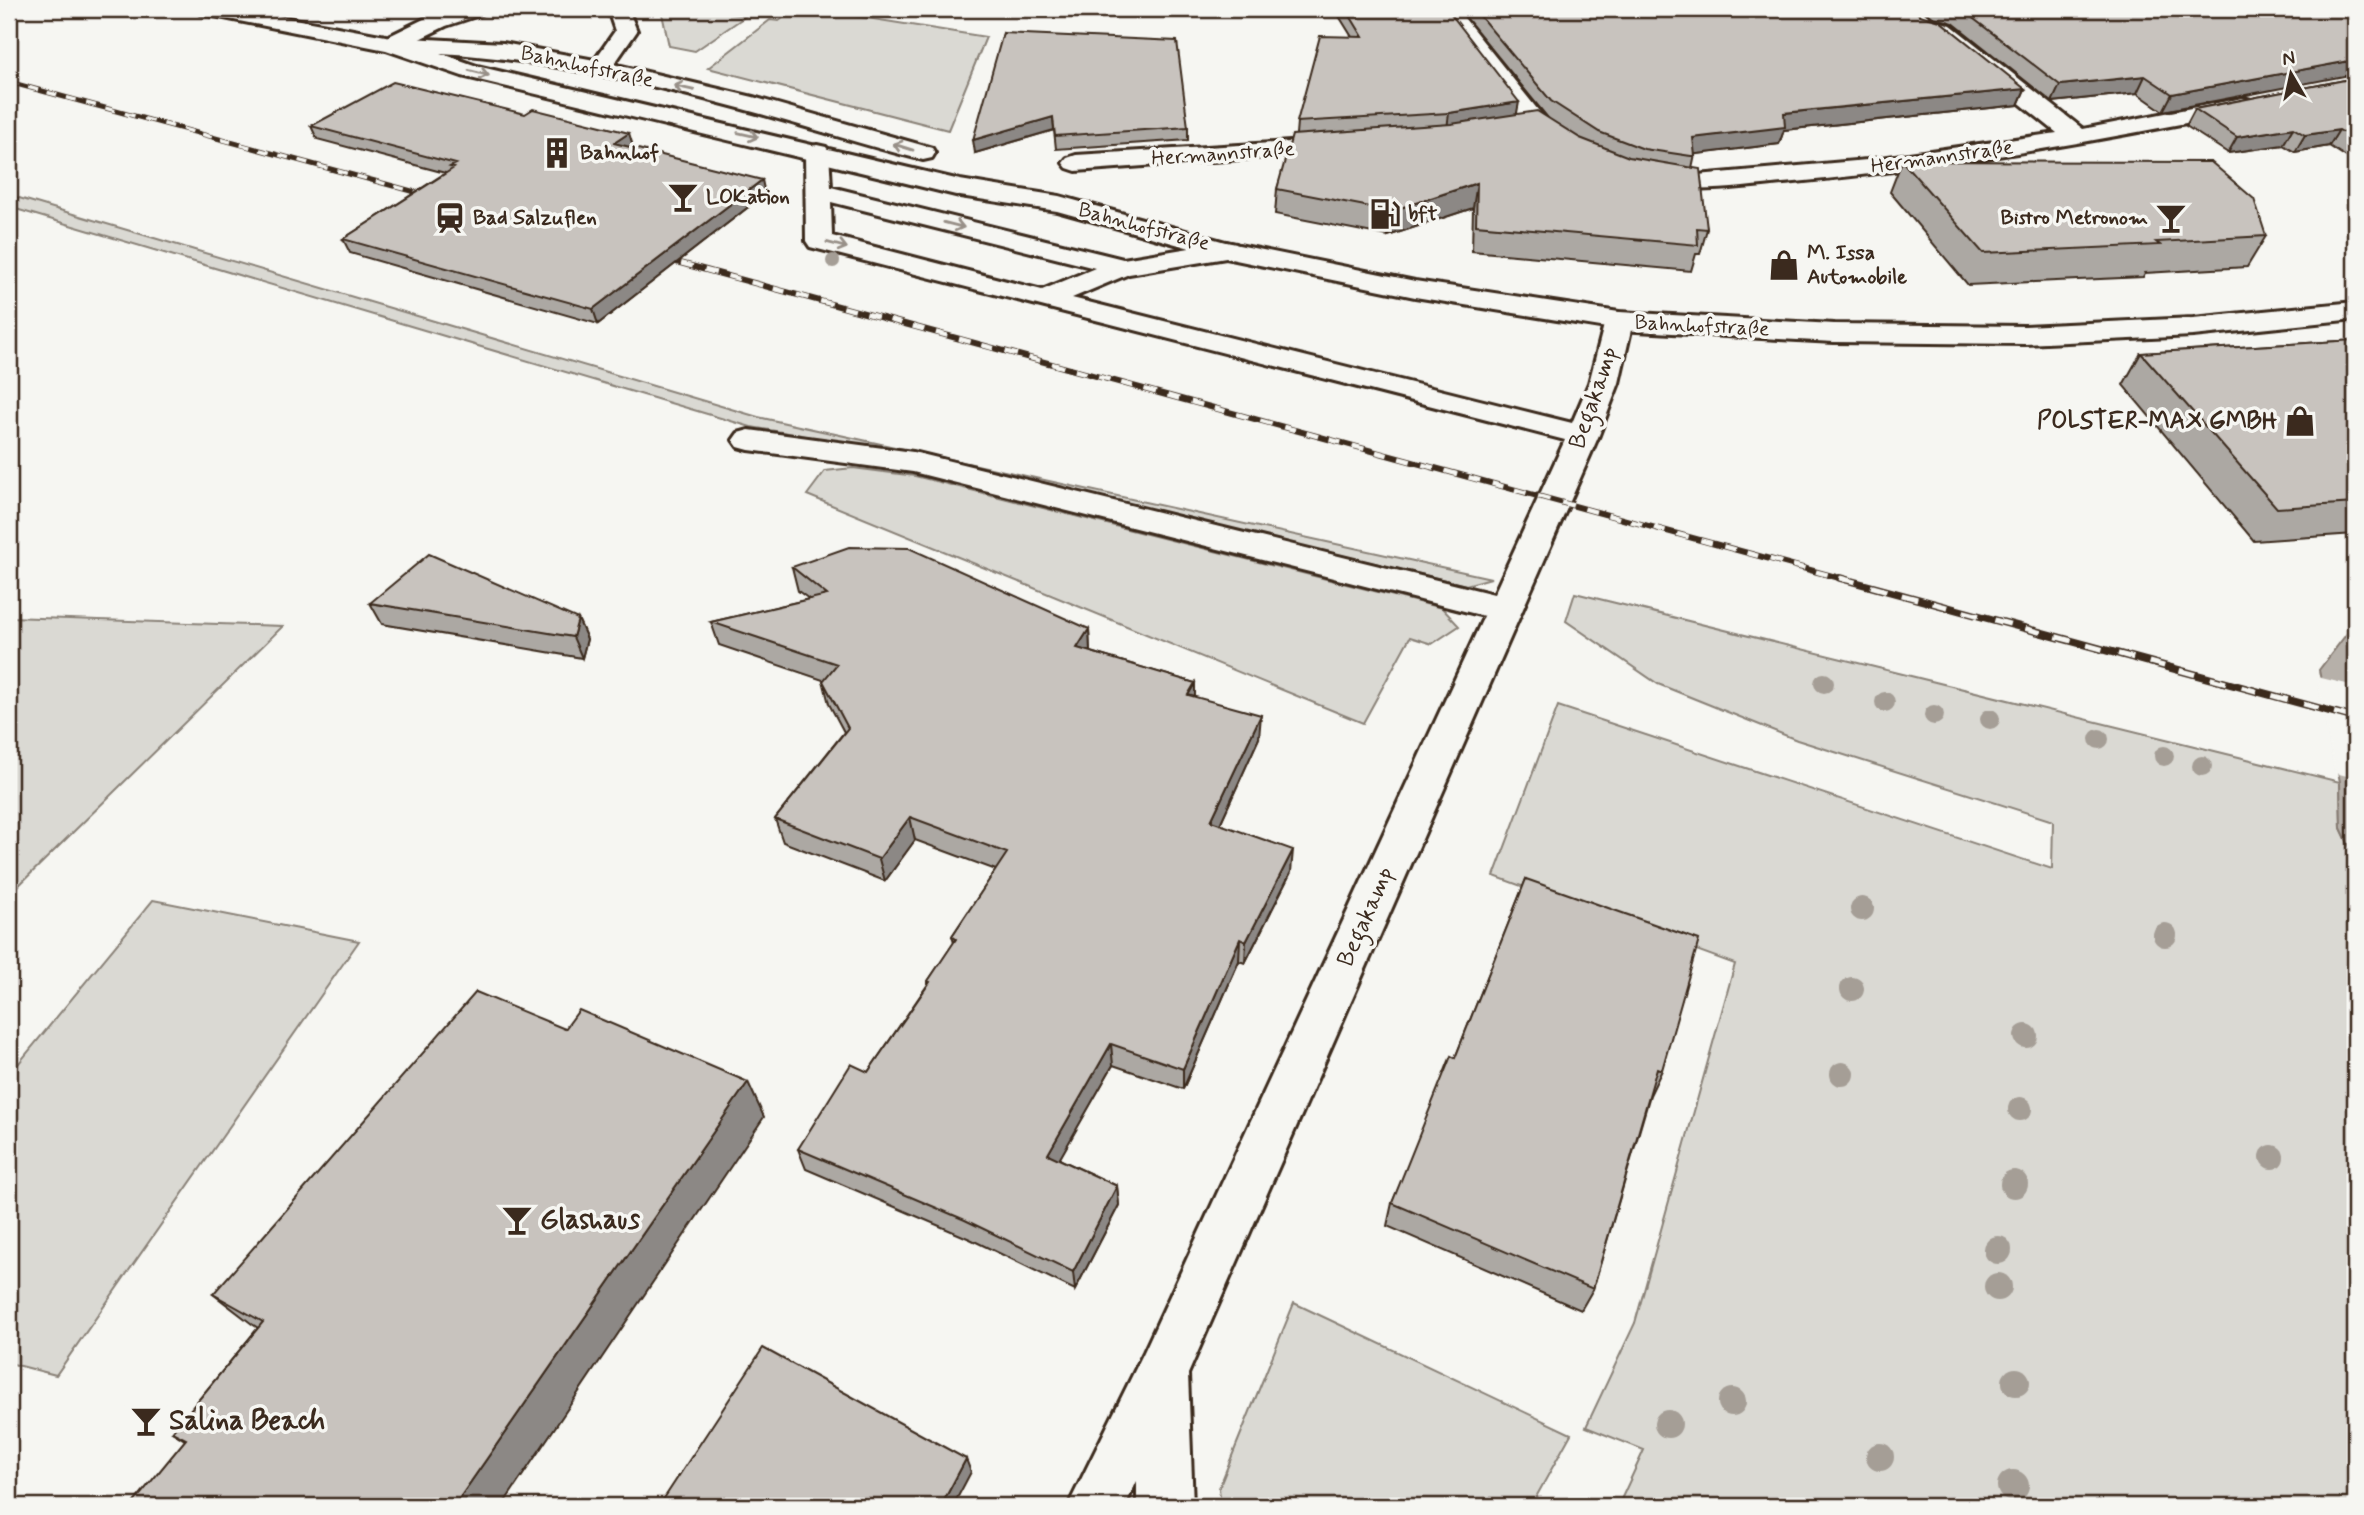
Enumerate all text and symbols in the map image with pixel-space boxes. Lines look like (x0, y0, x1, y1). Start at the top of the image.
north arrow (2256, 38, 2326, 108)
street label: Bahnhofstraße (518, 39, 656, 95)
text: N (2280, 45, 2297, 72)
one-way arrow (467, 67, 490, 80)
one-way arrow (673, 81, 696, 94)
one-way arrow (736, 129, 759, 143)
street label: Hermannstraße (1869, 133, 2015, 181)
street label: Hermannstraße (1150, 135, 1296, 173)
building icon: Bahnhof (540, 136, 574, 170)
place label: Bahnhof (580, 139, 659, 167)
one-way arrow (893, 140, 915, 153)
bar icon: LOKation (666, 180, 700, 214)
place label: LOKation (706, 183, 790, 211)
street label: Bahnhofstraße (1075, 196, 1213, 258)
fuel station icon: bft (1368, 197, 1402, 231)
place label: bft (1408, 200, 1438, 228)
station icon: Bad Salzuflen (433, 201, 467, 235)
bar icon: Bistro Metronom (2154, 201, 2188, 235)
place label: Bad Salzuflen (473, 204, 597, 232)
place label: Bistro Metronom (2000, 204, 2148, 232)
one-way arrow (942, 219, 965, 232)
place label: M. Issa Automobile (1807, 239, 1907, 291)
one-way arrow (826, 240, 848, 253)
shop icon: M. Issa Automobile (1767, 248, 1801, 282)
street label: Bahnhofstraße (1634, 308, 1770, 344)
street label: Begakamp (1562, 343, 1629, 454)
shop icon: POLSTER-MAX GMBH (2283, 404, 2317, 438)
place label: POLSTER-MAX GMBH (2037, 406, 2277, 437)
street label: Begakamp (1330, 862, 1404, 973)
place label: Glashaus (540, 1202, 641, 1239)
bar icon: Glashaus (500, 1203, 534, 1237)
place label: Salina Beach (169, 1403, 325, 1440)
bar icon: Salina Beach (129, 1404, 163, 1438)

